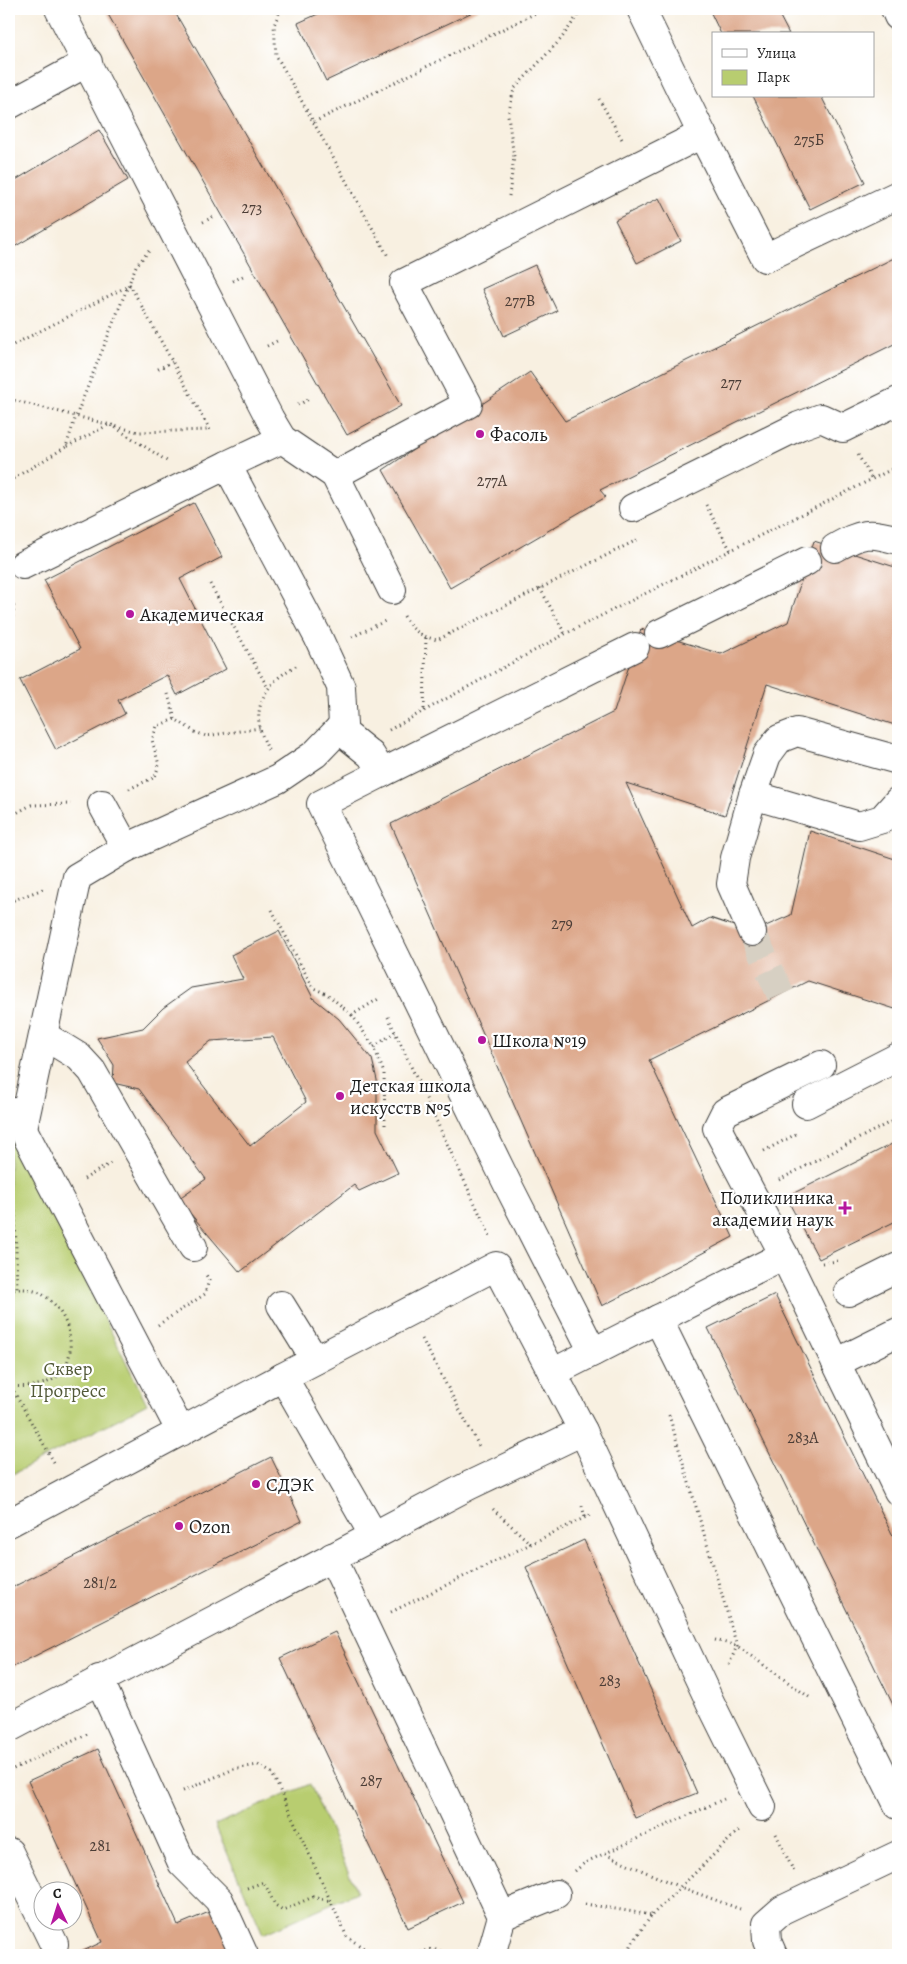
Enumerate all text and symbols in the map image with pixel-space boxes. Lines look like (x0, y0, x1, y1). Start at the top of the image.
legend (712, 32, 874, 98)
text: Улица (757, 43, 796, 63)
text: Парк (757, 67, 790, 87)
house number: 275Б (794, 129, 824, 151)
house number: 273 (242, 197, 262, 219)
house number: 277В (505, 290, 535, 312)
house number: 277 (720, 372, 742, 394)
place label: Фасоль (490, 422, 547, 448)
marker: Фасоль (474, 428, 486, 440)
house number: 277А (477, 470, 508, 492)
place label: Академическая (139, 602, 264, 628)
marker: Академическая (124, 608, 136, 620)
house number: 279 (551, 913, 573, 935)
place label: Школа №19 (492, 1028, 586, 1054)
marker: Школа №19 (476, 1034, 488, 1046)
place label: Детская школа искусств №5 (350, 1073, 472, 1121)
marker: Детская школа искусств №5 (334, 1090, 346, 1102)
place label: Поликлиника академии наук (712, 1185, 834, 1233)
marker: Поликлиника академии наук (838, 1201, 852, 1215)
park label: Сквер Прогресс (30, 1356, 106, 1404)
house number: 283А (787, 1427, 819, 1449)
place label: СДЭК (266, 1472, 314, 1498)
marker: СДЭК (250, 1478, 262, 1490)
place label: Ozon (189, 1514, 231, 1540)
marker: Ozon (173, 1520, 185, 1532)
house number: 281/2 (83, 1572, 117, 1594)
house number: 283 (599, 1670, 621, 1692)
house number: 287 (360, 1770, 382, 1792)
house number: 281 (90, 1835, 111, 1857)
north arrow (32, 1882, 82, 1932)
text: С (52, 1884, 62, 1903)

